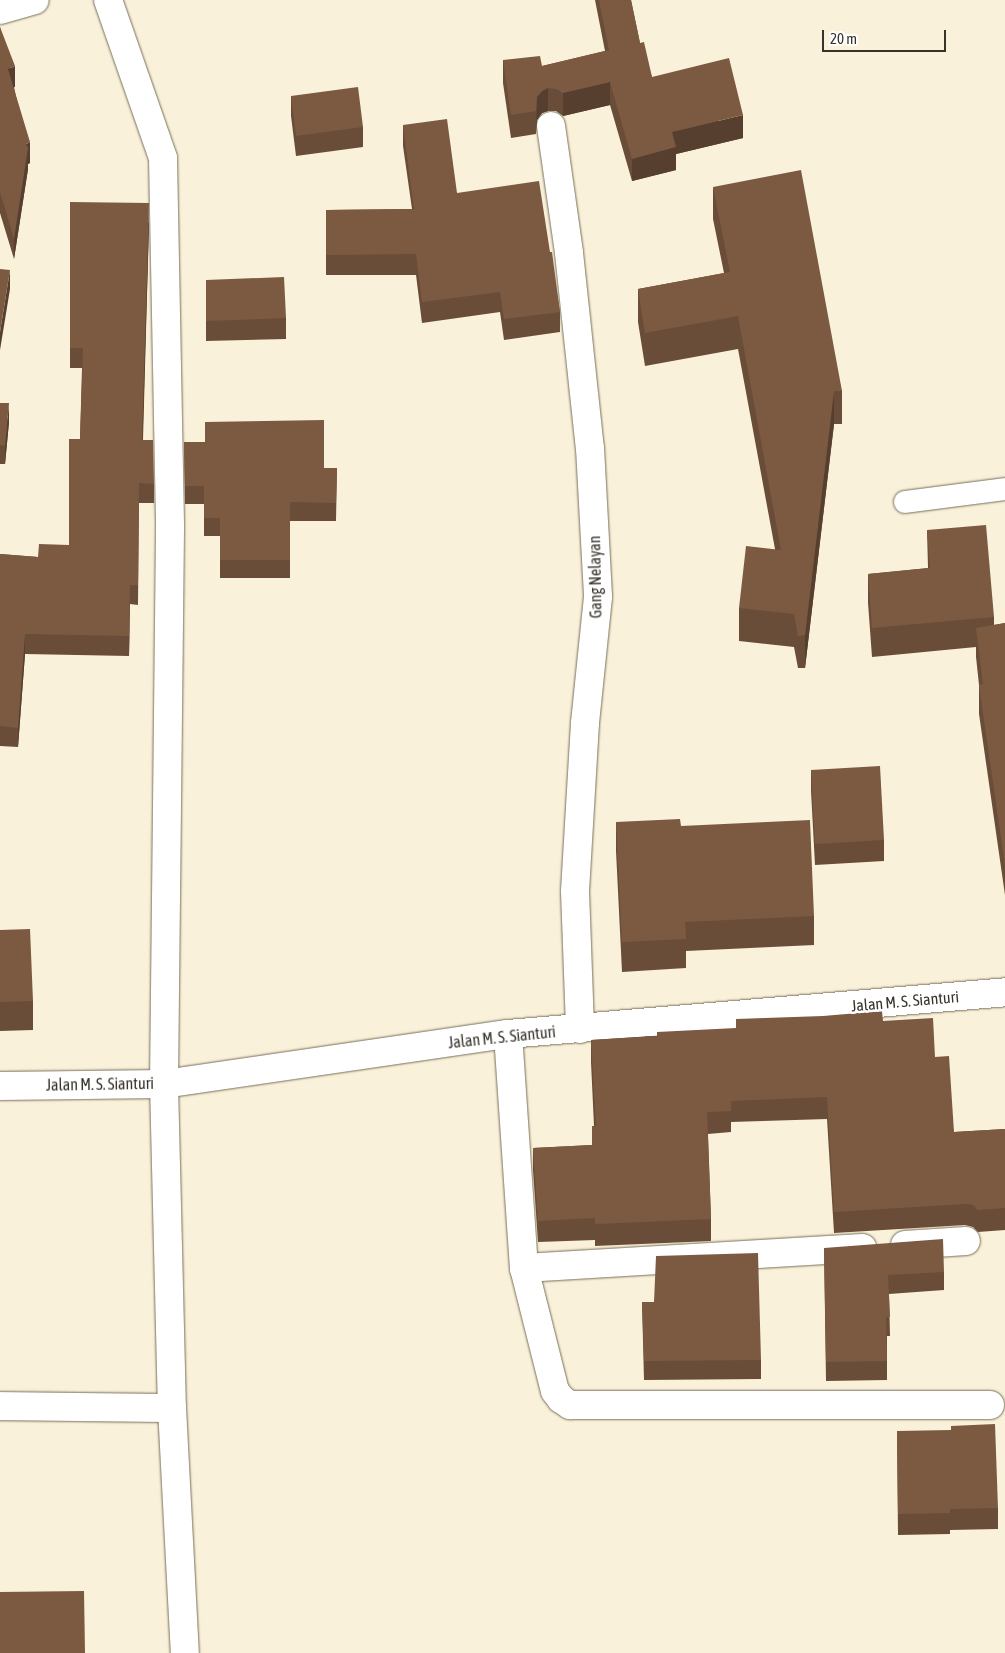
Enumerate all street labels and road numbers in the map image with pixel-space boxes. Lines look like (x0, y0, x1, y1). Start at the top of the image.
street label: Gang Nelayan (585, 535, 605, 619)
street label: Jalan M. S. Sianturi (850, 987, 960, 1015)
street label: Jalan M. S. Sianturi (447, 1022, 557, 1052)
street label: Jalan M. S. Sianturi (46, 1073, 154, 1095)

